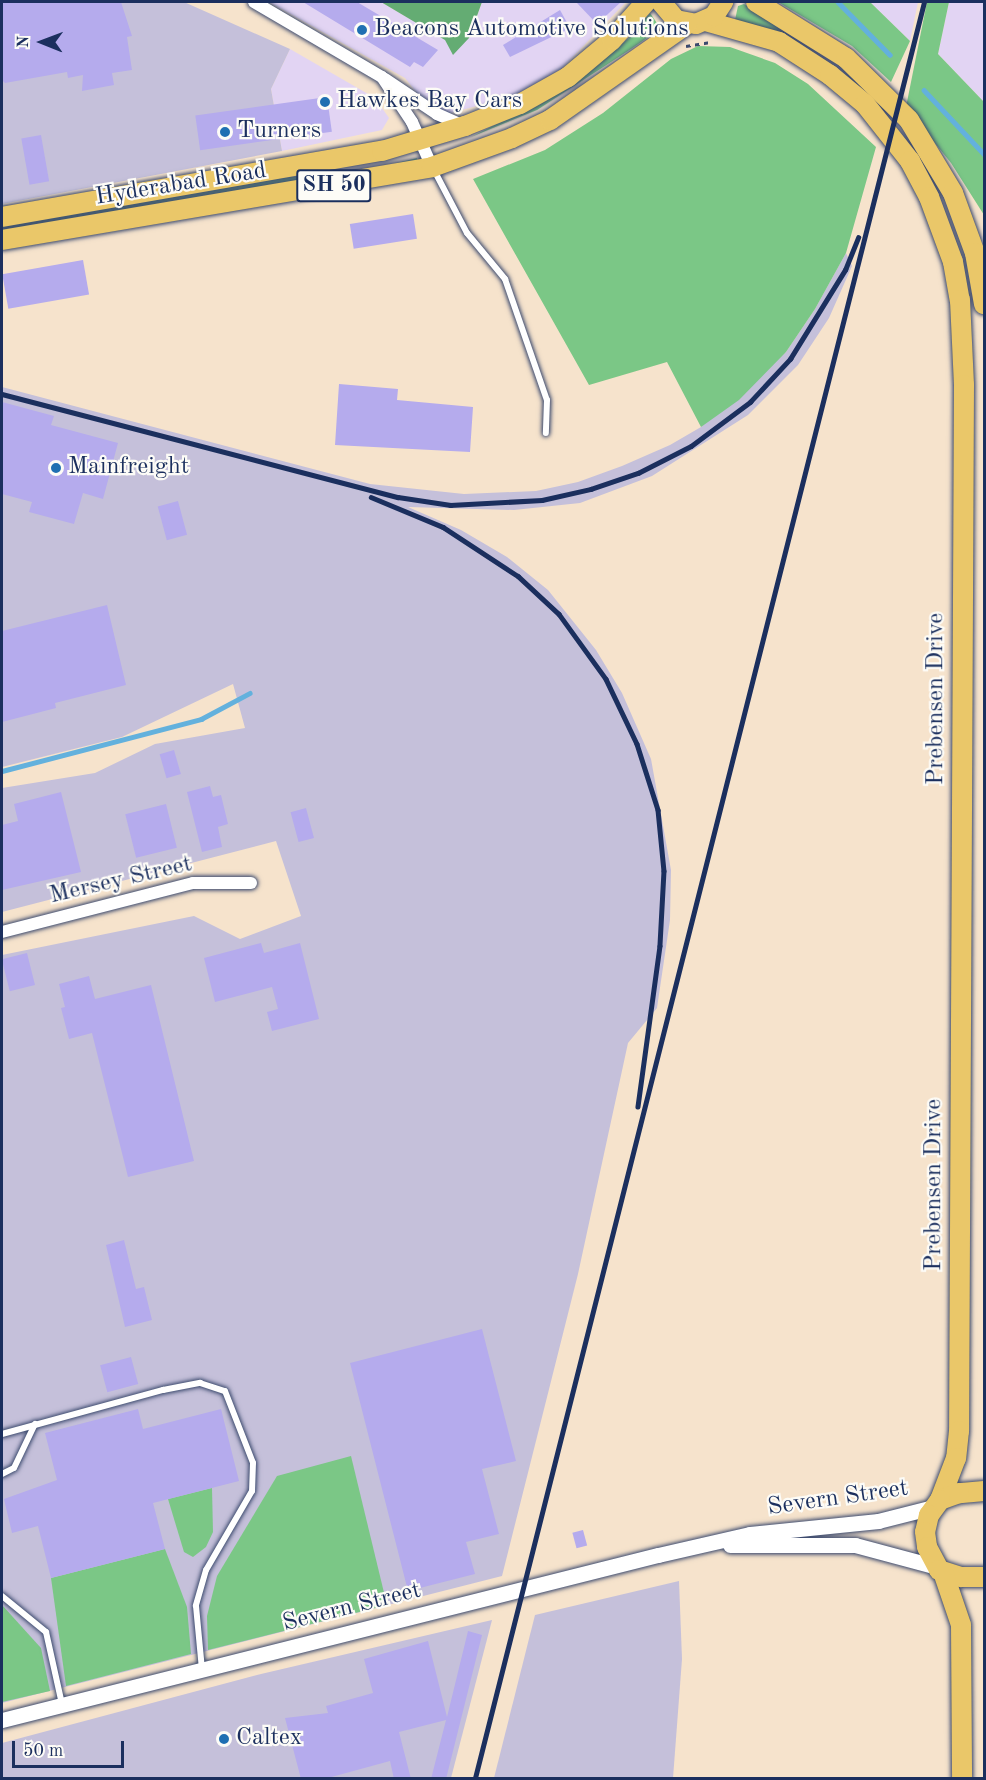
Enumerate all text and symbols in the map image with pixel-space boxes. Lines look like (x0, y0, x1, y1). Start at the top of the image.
north arrow (12, 12, 72, 72)
place label: Beacons Automotive Solutions (374, 16, 689, 44)
marker: Beacons Automotive Solutions (355, 23, 369, 37)
text: N (16, 35, 32, 48)
place label: Hawkes Bay Cars (337, 88, 522, 116)
marker: Hawkes Bay Cars (318, 95, 332, 109)
place label: Turners (237, 118, 321, 146)
marker: Turners (218, 125, 232, 139)
street label: Hyderabad Road (94, 157, 268, 213)
road number: SH 50 (295, 167, 373, 205)
place label: Mainfreight (68, 454, 189, 482)
marker: Mainfreight (49, 461, 63, 475)
street label: Prebensen Drive (923, 613, 951, 785)
street label: Mersey Street (47, 851, 195, 911)
street label: Prebensen Drive (921, 1099, 949, 1271)
street label: Severn Street (766, 1475, 910, 1523)
street label: Severn Street (280, 1577, 424, 1639)
place label: Caltex (236, 1725, 302, 1753)
scale bar (15, 1729, 128, 1767)
marker: Caltex (217, 1732, 231, 1746)
text: 50 m (23, 1742, 63, 1760)

